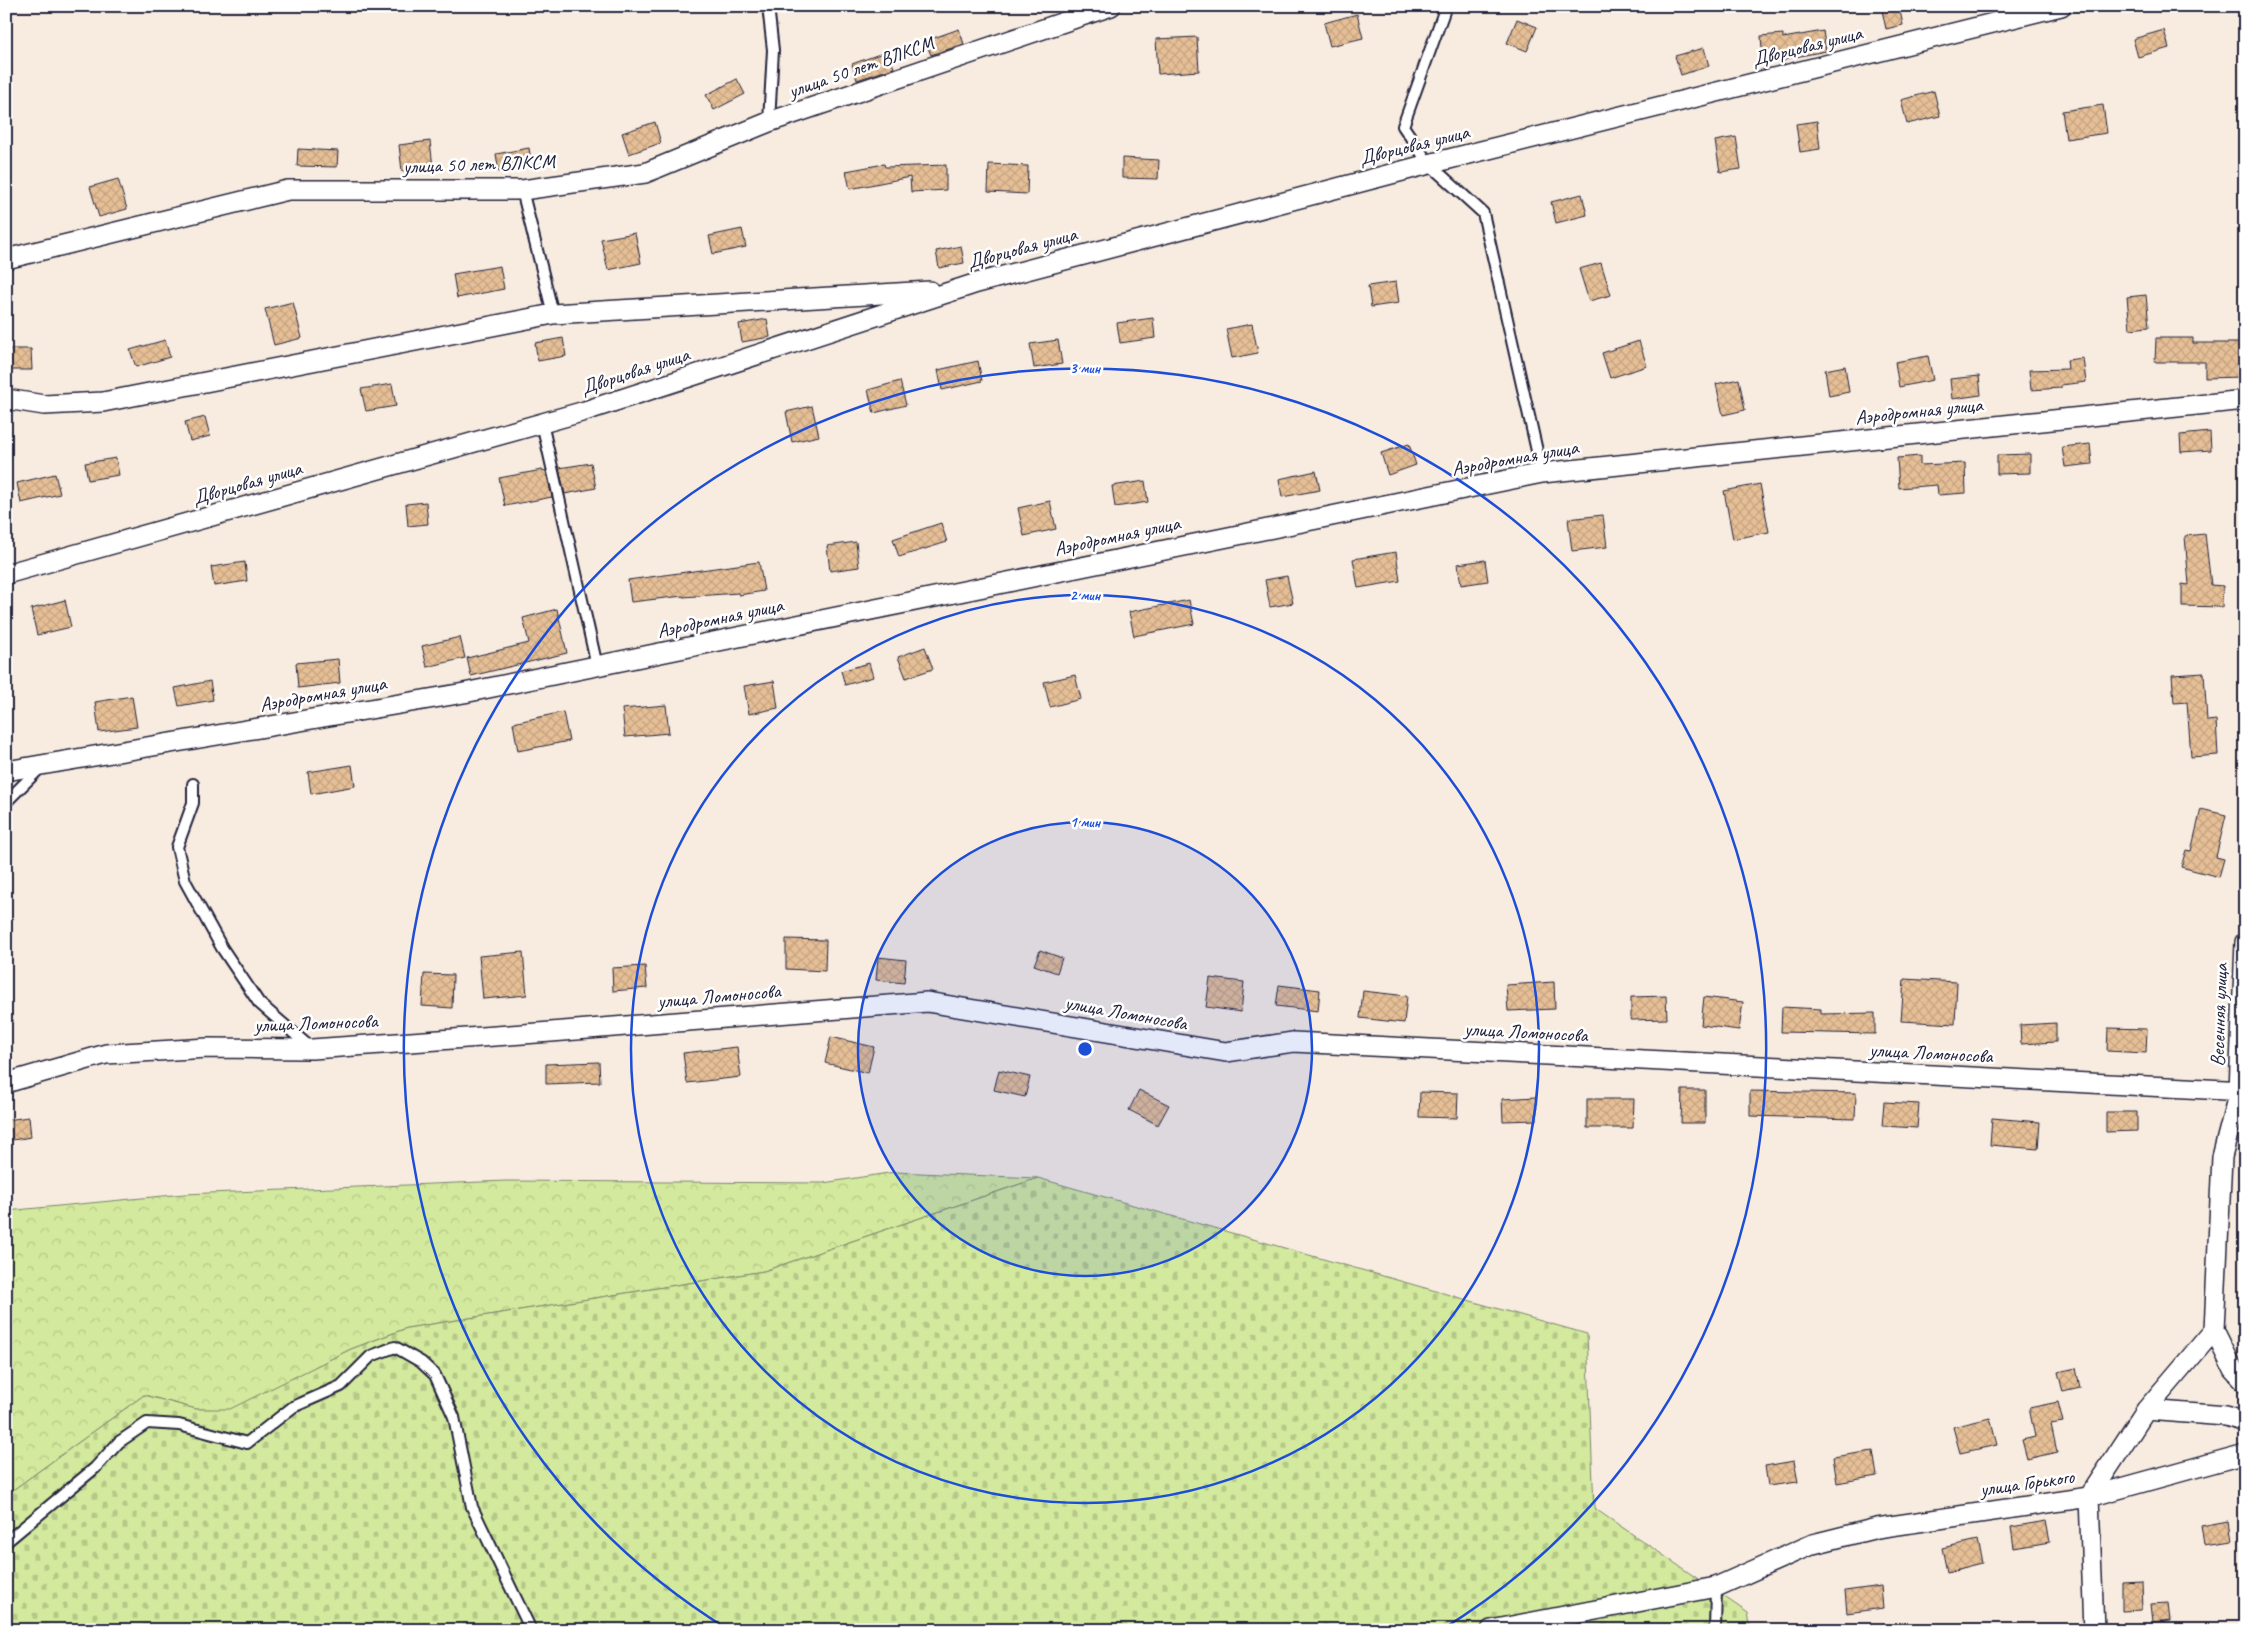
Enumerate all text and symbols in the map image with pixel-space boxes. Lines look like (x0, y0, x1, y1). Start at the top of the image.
street label: Дворцовая улица (1749, 20, 1866, 72)
street label: улица 50 лет ВЛКСМ (784, 30, 938, 104)
street label: Дворцовая улица (1356, 119, 1473, 171)
street label: улица 50 лет ВЛКСМ (402, 149, 557, 179)
street label: Дворцовая улица (964, 221, 1081, 275)
street label: Дворцовая улица (578, 341, 694, 400)
text: 3 мин (1070, 359, 1102, 378)
street label: Аэродромная улица (1854, 392, 1985, 430)
street label: Аэродромная улица (1450, 434, 1581, 481)
street label: Дворцовая улица (189, 455, 306, 511)
street label: Аэродромная улица (1052, 510, 1183, 562)
text: 2 мин (1070, 586, 1102, 605)
street label: Аэродромная улица (655, 592, 786, 644)
street label: Аэродромная улица (258, 670, 389, 717)
text: 1 мин (1070, 813, 1102, 832)
street label: Весенняя улица (2205, 962, 2233, 1067)
street label: улица Ломоносова (655, 978, 784, 1014)
street label: улица Ломоносова (1062, 990, 1191, 1036)
street label: улица Ломоносова (253, 1008, 380, 1038)
street label: улица Ломоносова (1463, 1016, 1590, 1048)
street label: улица Ломоносова (1868, 1037, 1995, 1069)
centre of rings (1076, 1040, 1094, 1058)
street label: улица Горького (1977, 1464, 2077, 1502)

